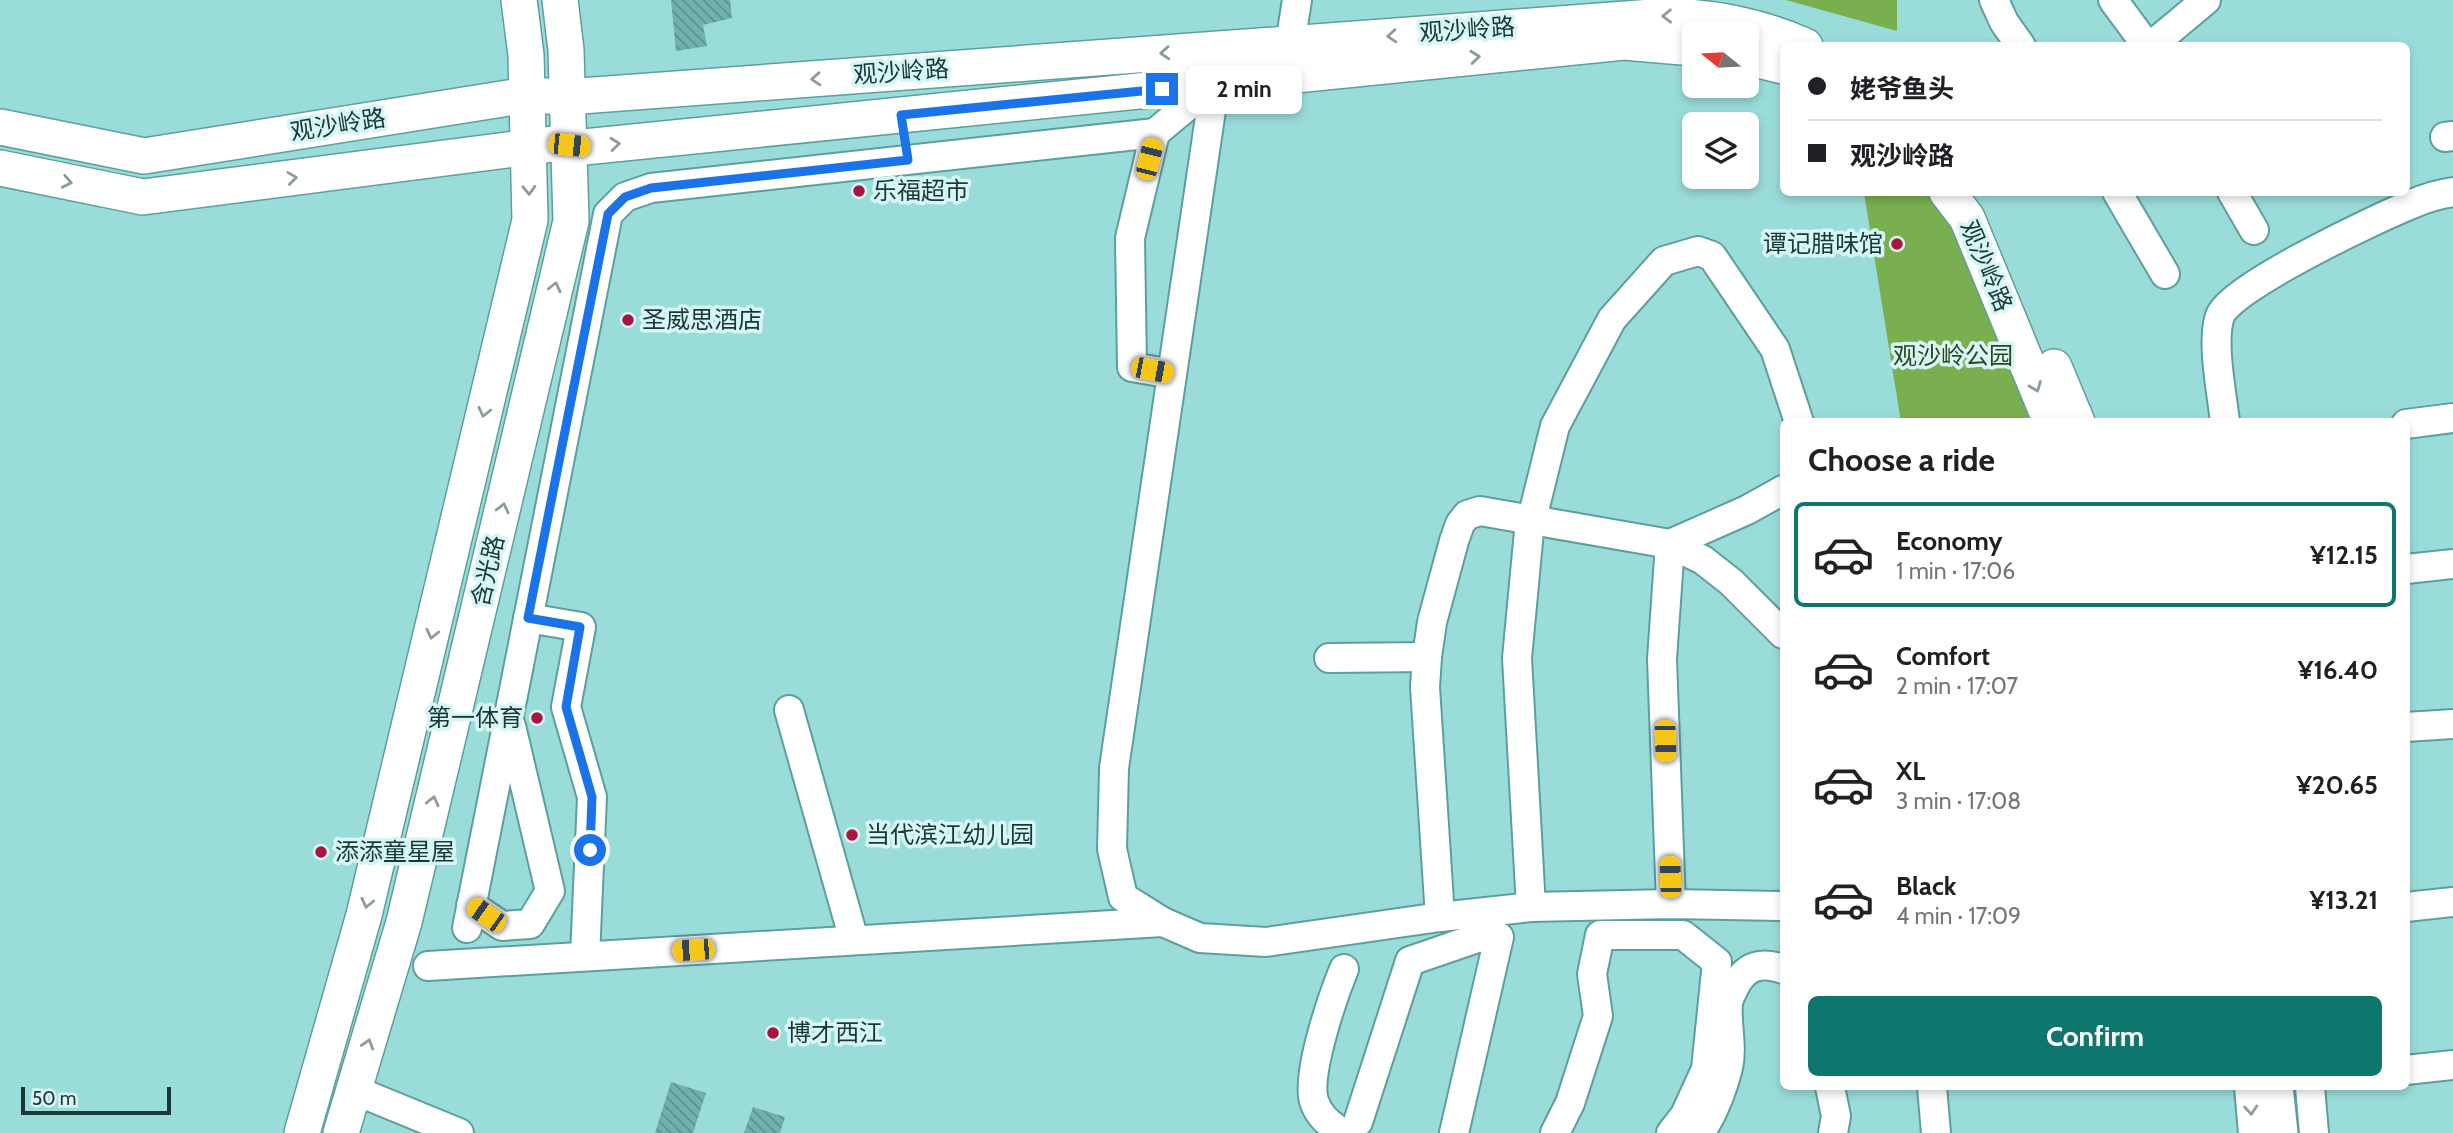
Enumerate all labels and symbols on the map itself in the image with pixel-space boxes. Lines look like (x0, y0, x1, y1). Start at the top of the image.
one-way arrow (1662, 8, 1672, 24)
street label: 观沙岭路 (1418, 12, 1516, 47)
north arrow (1682, 21, 1759, 98)
one-way arrow (1386, 28, 1397, 43)
one-way arrow (1159, 45, 1170, 60)
one-way arrow (1470, 50, 1481, 65)
street label: 观沙岭路 (852, 54, 950, 89)
callout: 2 min (1186, 64, 1302, 114)
one-way arrow (810, 71, 821, 86)
route end (1146, 73, 1178, 105)
street label: 观沙岭路 (288, 103, 388, 146)
car (548, 132, 591, 158)
one-way arrow (609, 136, 620, 151)
car (1134, 136, 1165, 182)
one-way arrow (286, 170, 297, 185)
one-way arrow (61, 173, 73, 188)
place label: 乐福超市 (873, 176, 969, 205)
marker: 乐福超市 (851, 183, 867, 199)
one-way arrow (522, 185, 537, 196)
street label: 观沙岭路 (1954, 216, 2019, 316)
place label: 谭记腊味馆 (1763, 229, 1883, 258)
marker: 谭记腊味馆 (1889, 236, 1905, 252)
one-way arrow (547, 281, 562, 293)
place label: 圣威思酒店 (642, 305, 762, 334)
marker: 圣威思酒店 (620, 312, 636, 328)
park label: 观沙岭公园 (1893, 341, 2013, 370)
car (1130, 356, 1175, 384)
one-way arrow (2028, 380, 2042, 392)
one-way arrow (478, 406, 493, 418)
one-way arrow (495, 502, 509, 514)
street label: 含光路 (465, 533, 510, 609)
one-way arrow (425, 628, 440, 640)
place label: 第一体育 (427, 703, 523, 732)
marker: 第一体育 (529, 710, 545, 726)
car (1654, 720, 1677, 762)
one-way arrow (425, 795, 439, 807)
place label: 当代滨江幼儿园 (866, 820, 1034, 849)
marker: 当代滨江幼儿园 (844, 827, 860, 843)
route start (574, 834, 606, 866)
place label: 添添童星屋 (335, 837, 455, 866)
marker: 添添童星屋 (313, 844, 329, 860)
car (1659, 856, 1682, 898)
car (463, 894, 510, 936)
one-way arrow (361, 897, 376, 909)
car (672, 938, 715, 962)
place label: 博才西江 (787, 1018, 883, 1047)
marker: 博才西江 (765, 1025, 781, 1041)
one-way arrow (359, 1038, 374, 1050)
scale bar (21, 1084, 172, 1116)
one-way arrow (2243, 1105, 2258, 1116)

